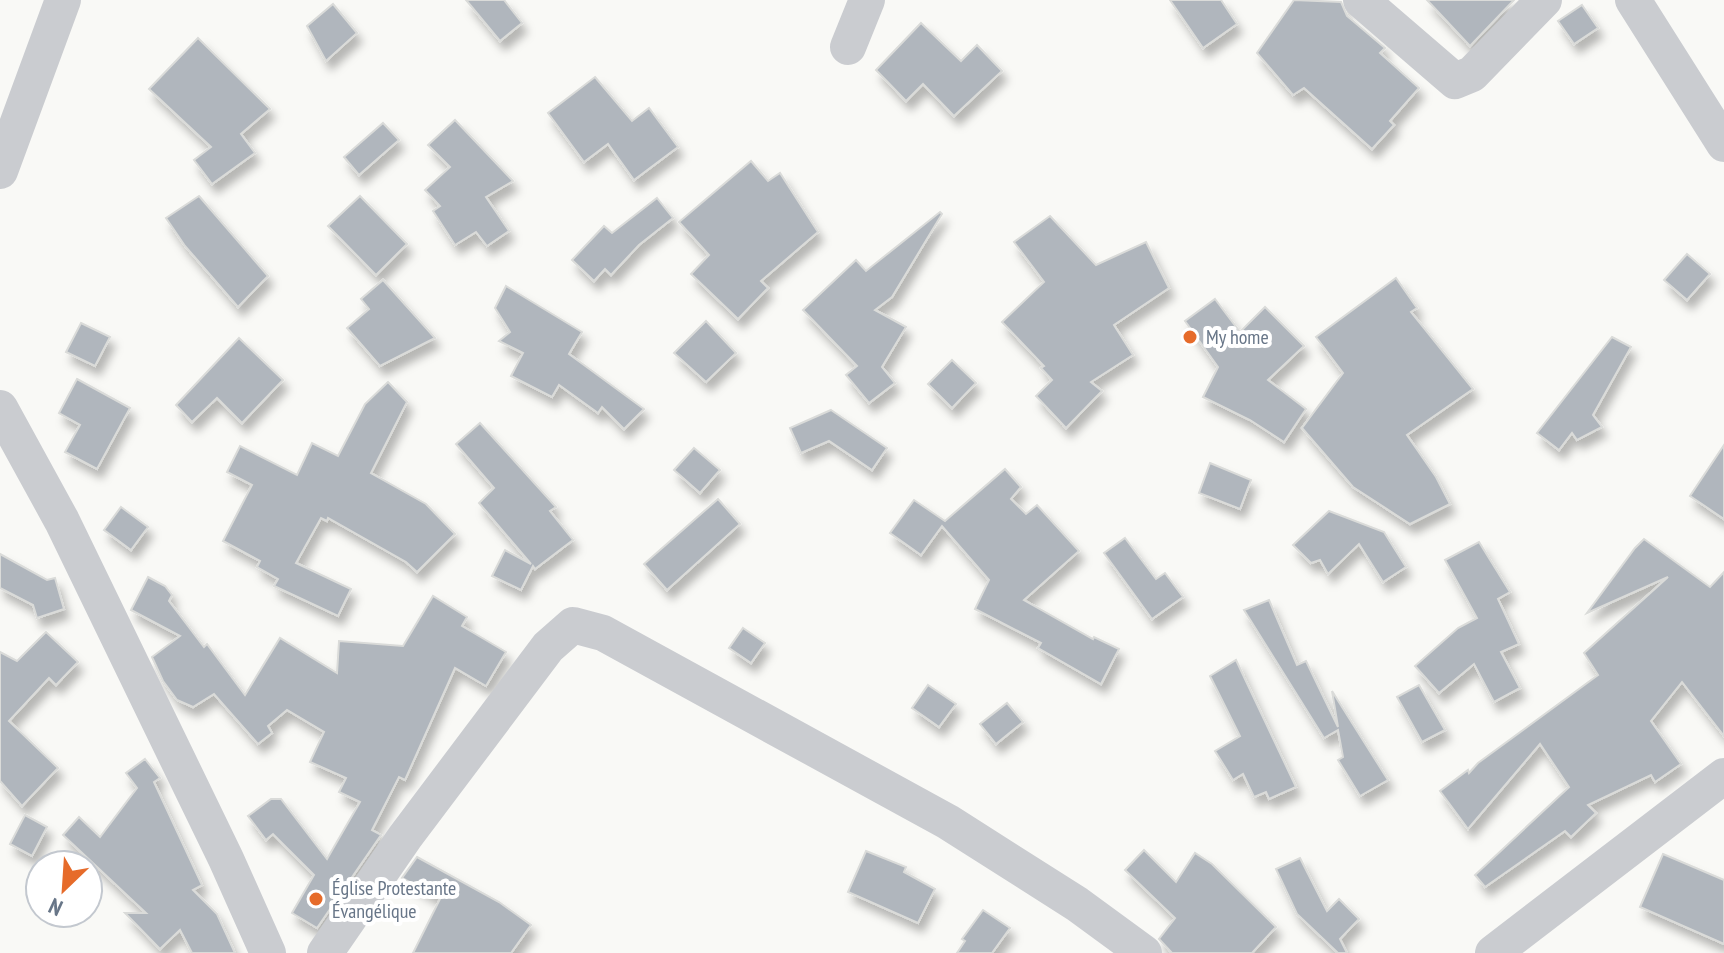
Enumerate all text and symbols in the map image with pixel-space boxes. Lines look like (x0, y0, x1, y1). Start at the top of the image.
place label: My home (1206, 324, 1269, 350)
marker: My home (1181, 328, 1199, 346)
north arrow (24, 849, 104, 929)
place label: Église Protestante Évangélique (332, 875, 456, 924)
marker: Église Protestante Évangélique (307, 890, 325, 908)
text: N (44, 892, 67, 922)

